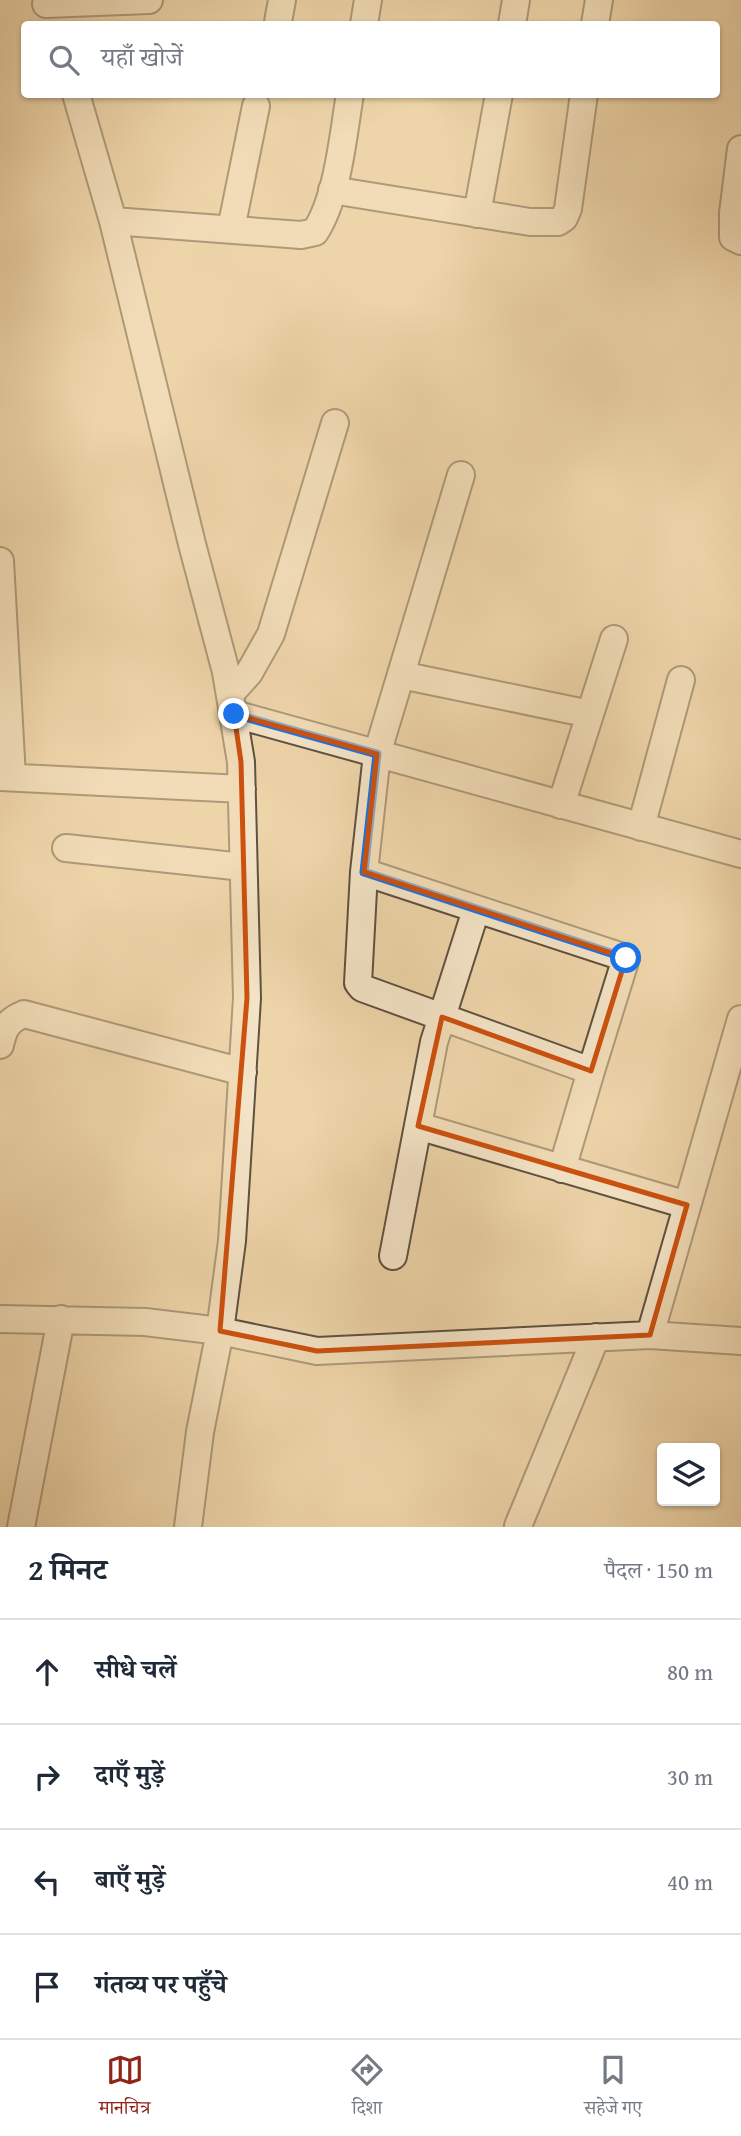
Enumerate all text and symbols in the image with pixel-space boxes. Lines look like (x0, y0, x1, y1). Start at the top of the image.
search box (21, 21, 720, 98)
text: यहाँ खोजें (101, 37, 183, 76)
icon: search (45, 41, 83, 79)
route end (218, 698, 249, 729)
route start (610, 942, 641, 973)
map controls (657, 1443, 720, 1506)
button: layers (657, 1443, 720, 1506)
text: 2 मिनट (28, 1547, 107, 1591)
text: पैदल · 150 m (604, 1553, 713, 1586)
text: सीधे चलें (95, 1649, 176, 1688)
icon: ahead (28, 1653, 66, 1691)
text: 80 m (667, 1655, 713, 1688)
text: दाएँ मुड़ें (95, 1754, 164, 1793)
icon: right (28, 1758, 66, 1796)
text: 30 m (667, 1760, 713, 1793)
text: बाएँ मुड़ें (95, 1859, 165, 1898)
icon: left (28, 1863, 66, 1901)
text: 40 m (667, 1865, 713, 1898)
text: गंतव्य पर पहुँचे (95, 1964, 227, 2003)
icon: arrive (28, 1968, 66, 2006)
tab: मानचित्र (99, 2051, 150, 2126)
tab: दिशा (348, 2051, 386, 2126)
tab: सहेजे गए (584, 2051, 642, 2126)

